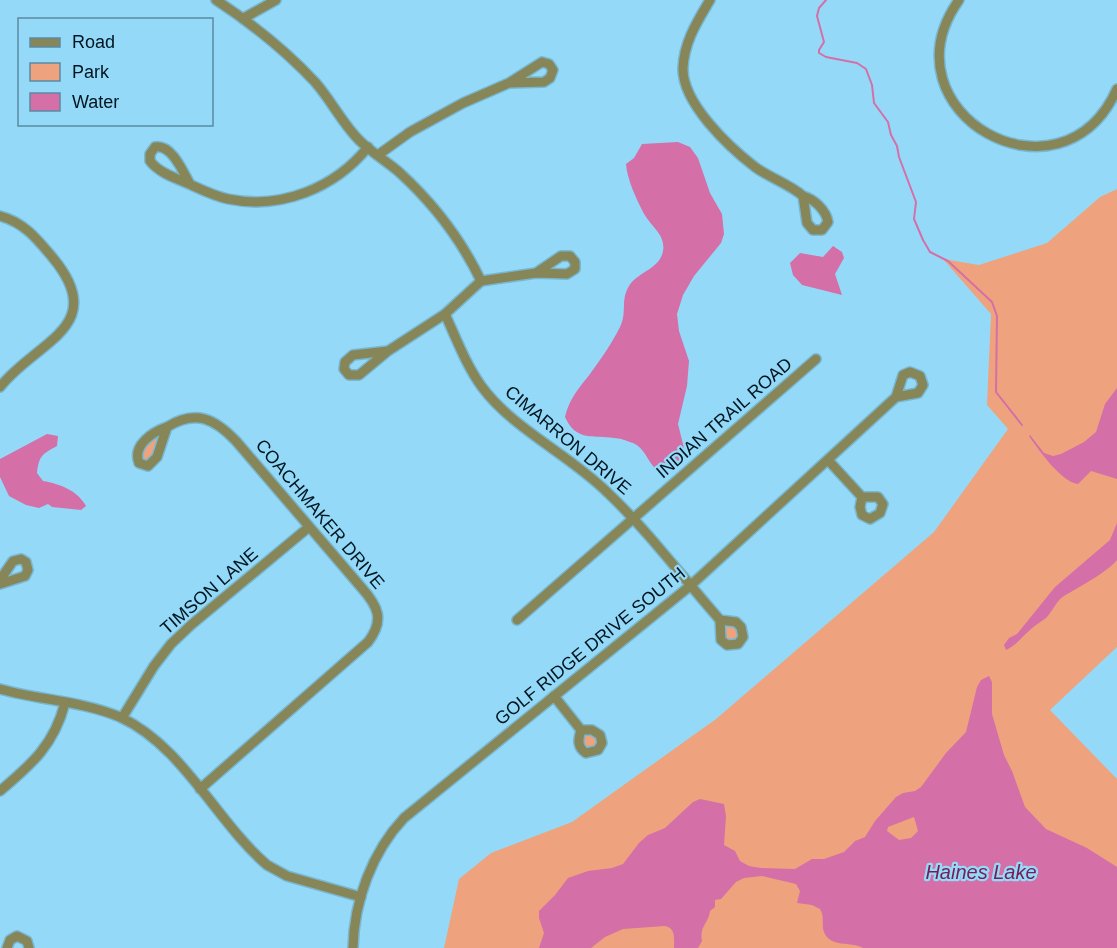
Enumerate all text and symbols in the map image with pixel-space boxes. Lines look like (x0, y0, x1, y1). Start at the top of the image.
legend (18, 18, 213, 126)
text: Road (72, 32, 115, 52)
text: Park (72, 62, 110, 82)
text: Water (72, 92, 119, 112)
street label: INDIAN TRAIL ROAD (652, 354, 796, 482)
street label: CIMARRON DRIVE (501, 382, 635, 498)
street label: COACHMAKER DRIVE (252, 435, 388, 593)
street label: TIMSON LANE (156, 543, 262, 639)
street label: GOLF RIDGE DRIVE SOUTH (491, 563, 689, 729)
water label: Haines Lake (925, 861, 1037, 883)

